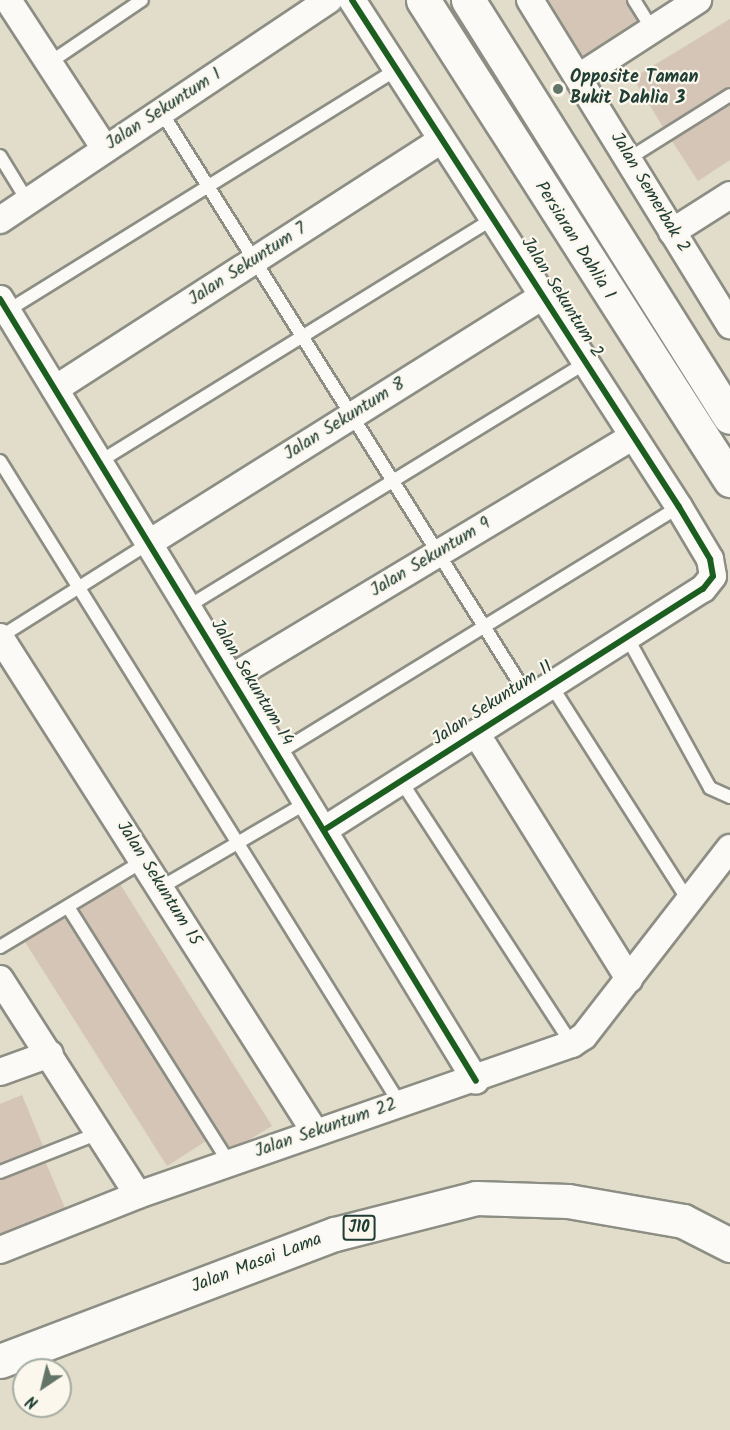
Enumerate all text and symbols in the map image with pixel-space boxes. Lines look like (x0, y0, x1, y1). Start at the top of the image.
street label: Jalan Sekuntum 1 (102, 65, 226, 155)
place label: Opposite Taman Bukit Dahlia 3 (570, 68, 699, 110)
marker: Opposite Taman Bukit Dahlia 3 (551, 82, 565, 96)
street label: Jalan Semerbak 2 (605, 129, 693, 257)
street label: Persiaran Dahlia 1 (529, 178, 619, 304)
street label: Jalan Sekuntum 7 (185, 219, 311, 311)
street label: Jalan Sekuntum 2 (515, 234, 607, 362)
street label: Jalan Sekuntum 8 (280, 374, 410, 466)
street label: Jalan Sekuntum 9 (367, 514, 495, 602)
street label: Jalan Sekuntum 14 (205, 616, 297, 750)
street label: Jalan Sekuntum 11 (429, 657, 557, 751)
street label: Jalan Sekuntum 15 (111, 817, 205, 951)
street label: Jalan Sekuntum 22 (252, 1095, 400, 1163)
road number: J10 (342, 1215, 376, 1241)
street label: Jalan Masai Lama (189, 1229, 325, 1299)
north arrow (12, 1358, 72, 1418)
text: N (21, 1388, 44, 1415)

